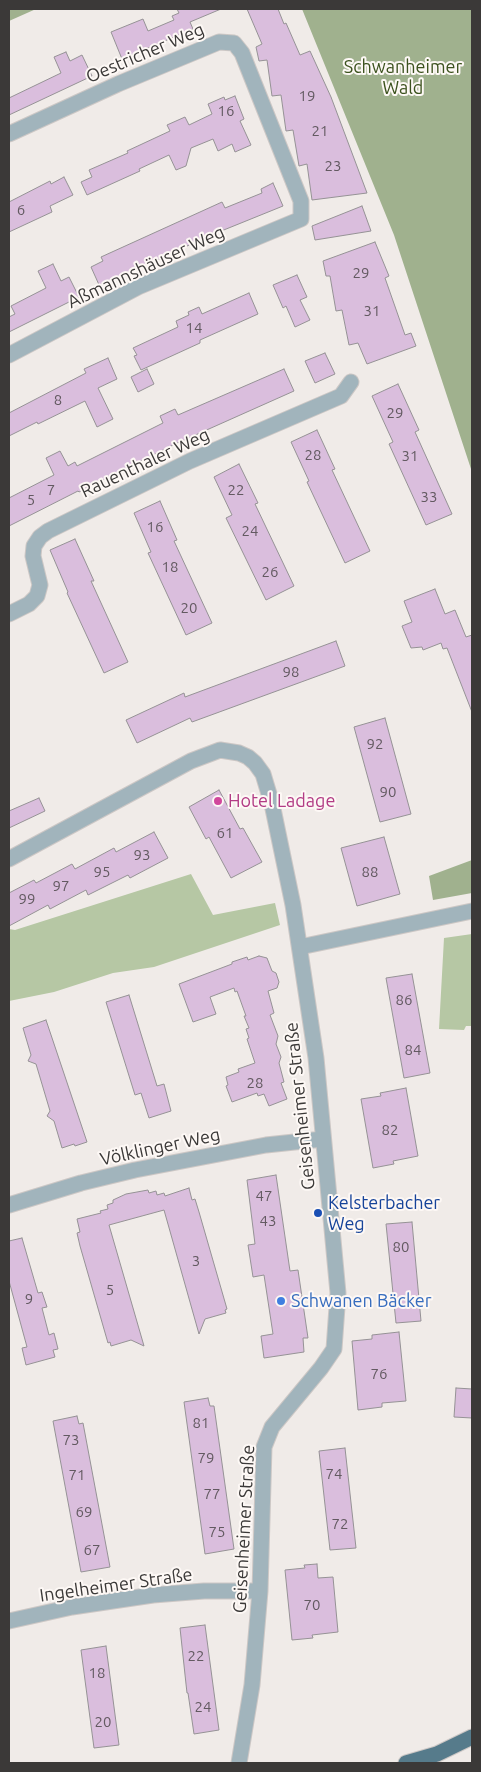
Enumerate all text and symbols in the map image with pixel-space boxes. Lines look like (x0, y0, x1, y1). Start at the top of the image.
street label: Oestricher Weg (83, 18, 207, 88)
park label: Schwanheimer Wald (344, 56, 462, 98)
house number: 19 (299, 87, 315, 105)
house number: 16 (218, 102, 234, 120)
house number: 21 (312, 122, 328, 140)
house number: 23 (325, 157, 341, 175)
house number: 6 (17, 201, 25, 219)
street label: Aßmannshäuser Weg (64, 221, 228, 313)
house number: 29 (353, 264, 369, 282)
house number: 31 (364, 302, 380, 320)
house number: 14 (186, 319, 202, 337)
house number: 8 (54, 391, 62, 409)
house number: 29 (387, 404, 403, 422)
street label: Rauenthaler Weg (77, 424, 213, 502)
house number: 28 (305, 446, 321, 464)
house number: 31 (402, 447, 418, 465)
house number: 7 (47, 481, 55, 499)
house number: 22 (228, 481, 244, 499)
house number: 33 (421, 488, 437, 506)
house number: 5 (27, 491, 35, 509)
house number: 16 (147, 518, 163, 536)
house number: 24 (242, 522, 258, 540)
house number: 18 (162, 558, 178, 576)
house number: 26 (262, 563, 278, 581)
house number: 20 (181, 599, 197, 617)
house number: 98 (283, 663, 299, 681)
house number: 92 (367, 735, 383, 753)
house number: 90 (380, 783, 396, 801)
place label: Hotel Ladage (228, 790, 335, 812)
marker: Hotel Ladage (212, 795, 224, 807)
house number: 61 (217, 824, 233, 842)
house number: 93 (134, 846, 150, 864)
house number: 95 (94, 863, 110, 881)
house number: 88 (362, 863, 378, 881)
house number: 97 (53, 877, 69, 895)
house number: 99 (19, 890, 35, 908)
house number: 86 (396, 991, 412, 1009)
street label: Geisenheimer Straße (280, 1021, 320, 1191)
house number: 84 (405, 1041, 421, 1059)
house number: 28 (247, 1074, 263, 1092)
house number: 82 (382, 1121, 398, 1139)
street label: Völklinger Weg (98, 1124, 222, 1170)
house number: 47 (256, 1187, 272, 1205)
place label: Kelsterbacher Weg (328, 1192, 440, 1234)
marker: Kelsterbacher Weg (312, 1207, 324, 1219)
house number: 43 (260, 1212, 276, 1230)
house number: 80 (393, 1238, 409, 1256)
house number: 3 (192, 1252, 200, 1270)
house number: 5 (106, 1281, 114, 1299)
house number: 9 (25, 1290, 33, 1308)
place label: Schwanen Bäcker (291, 1290, 431, 1312)
marker: Schwanen Bäcker (275, 1295, 287, 1307)
house number: 76 (371, 1365, 387, 1383)
house number: 81 (193, 1414, 209, 1432)
house number: 73 (63, 1431, 79, 1449)
street label: Geisenheimer Straße (229, 1444, 259, 1614)
house number: 79 (198, 1449, 214, 1467)
house number: 74 (326, 1465, 342, 1483)
house number: 71 (69, 1466, 85, 1484)
house number: 77 (204, 1485, 220, 1503)
house number: 69 (76, 1503, 92, 1521)
house number: 72 (332, 1515, 348, 1533)
house number: 75 (209, 1523, 225, 1541)
house number: 67 (84, 1541, 100, 1559)
street label: Ingelheimer Straße (38, 1564, 194, 1606)
house number: 70 (304, 1596, 320, 1614)
house number: 22 (188, 1647, 204, 1665)
house number: 18 (89, 1664, 105, 1682)
house number: 24 (195, 1698, 211, 1716)
house number: 20 (95, 1713, 111, 1731)

